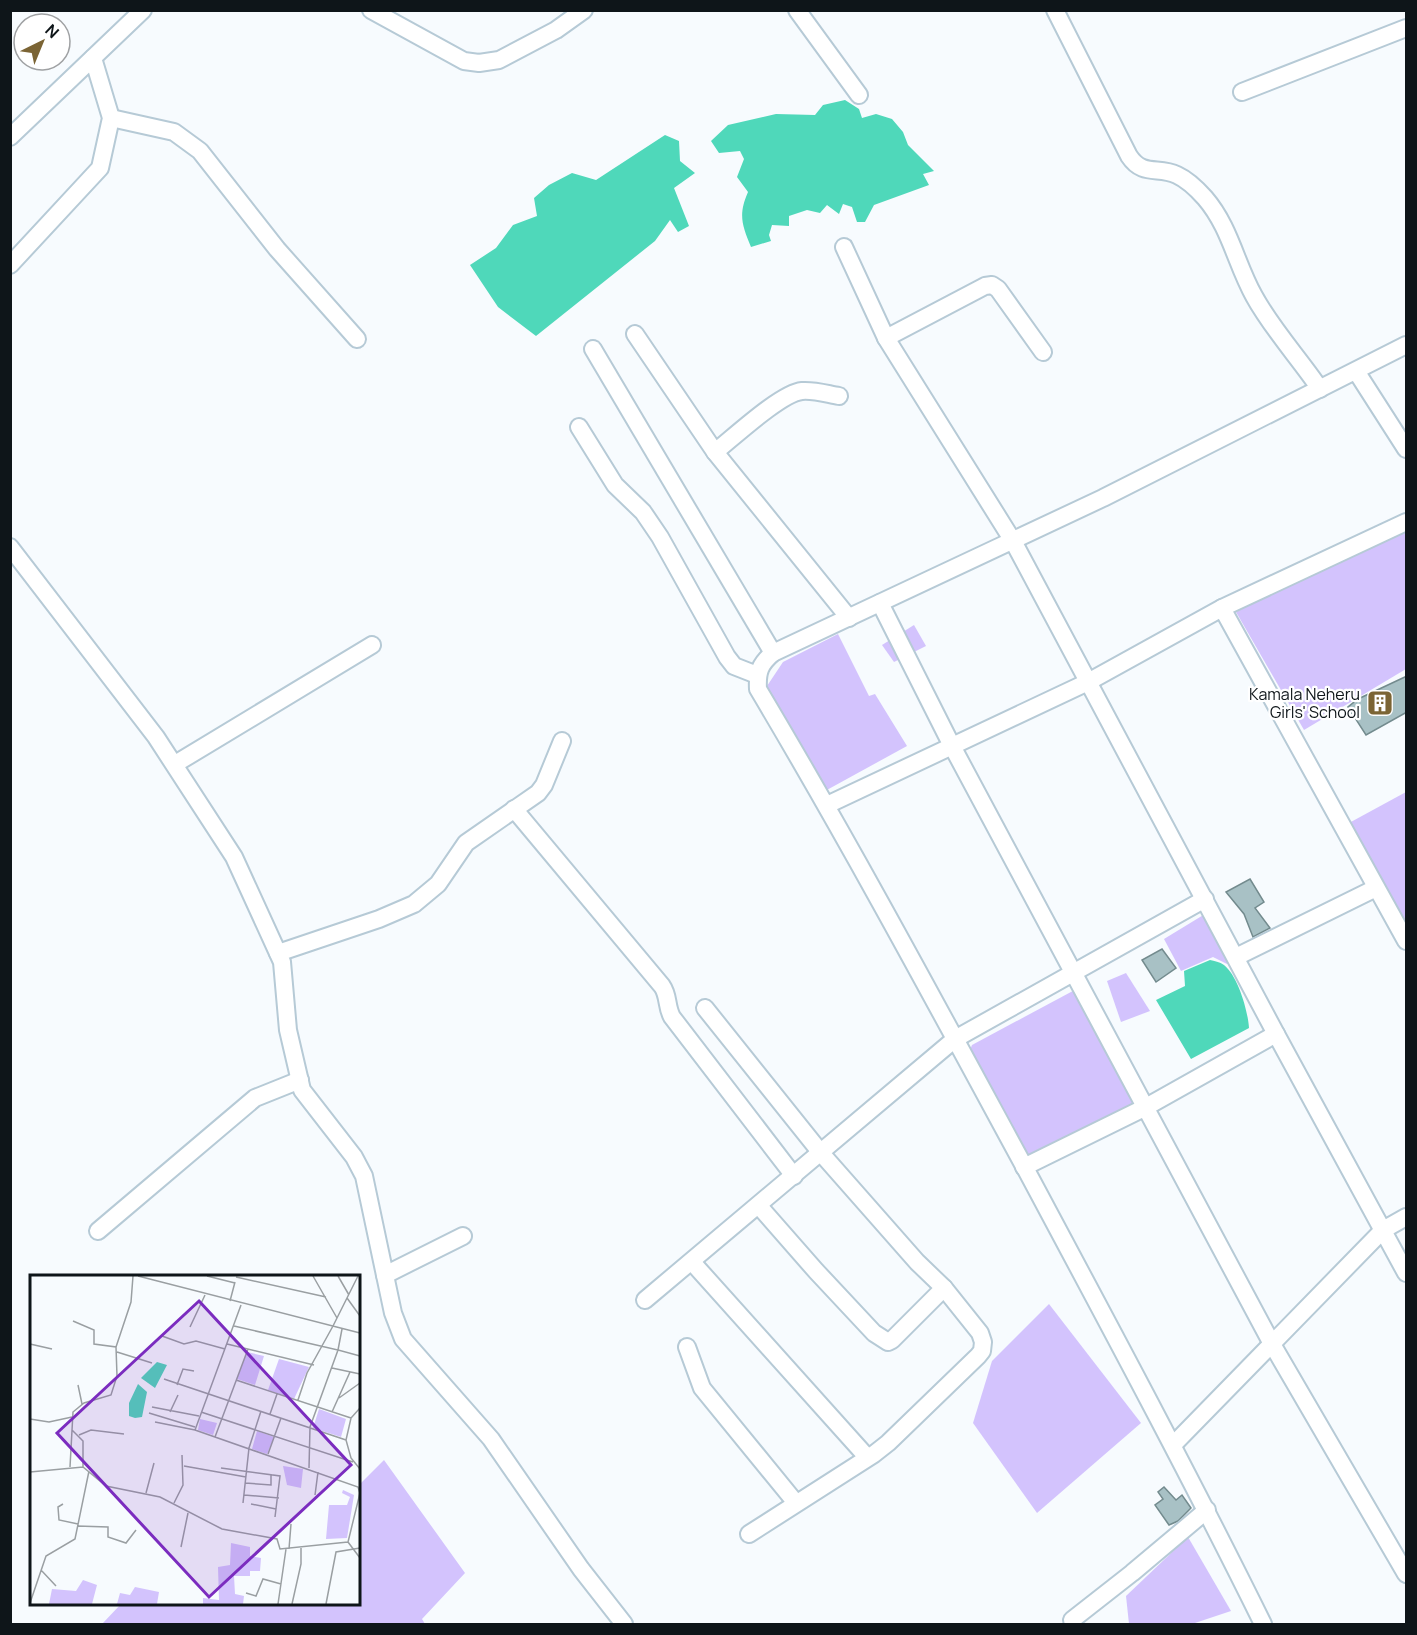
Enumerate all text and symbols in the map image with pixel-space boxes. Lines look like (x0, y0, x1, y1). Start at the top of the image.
north arrow (12, 12, 72, 72)
text: N (41, 19, 64, 43)
place label: Kamala Neheru Girls' School (1249, 683, 1360, 723)
building icon: Kamala Neheru Girls' School (1365, 688, 1395, 718)
inset map (30, 1275, 360, 1605)

